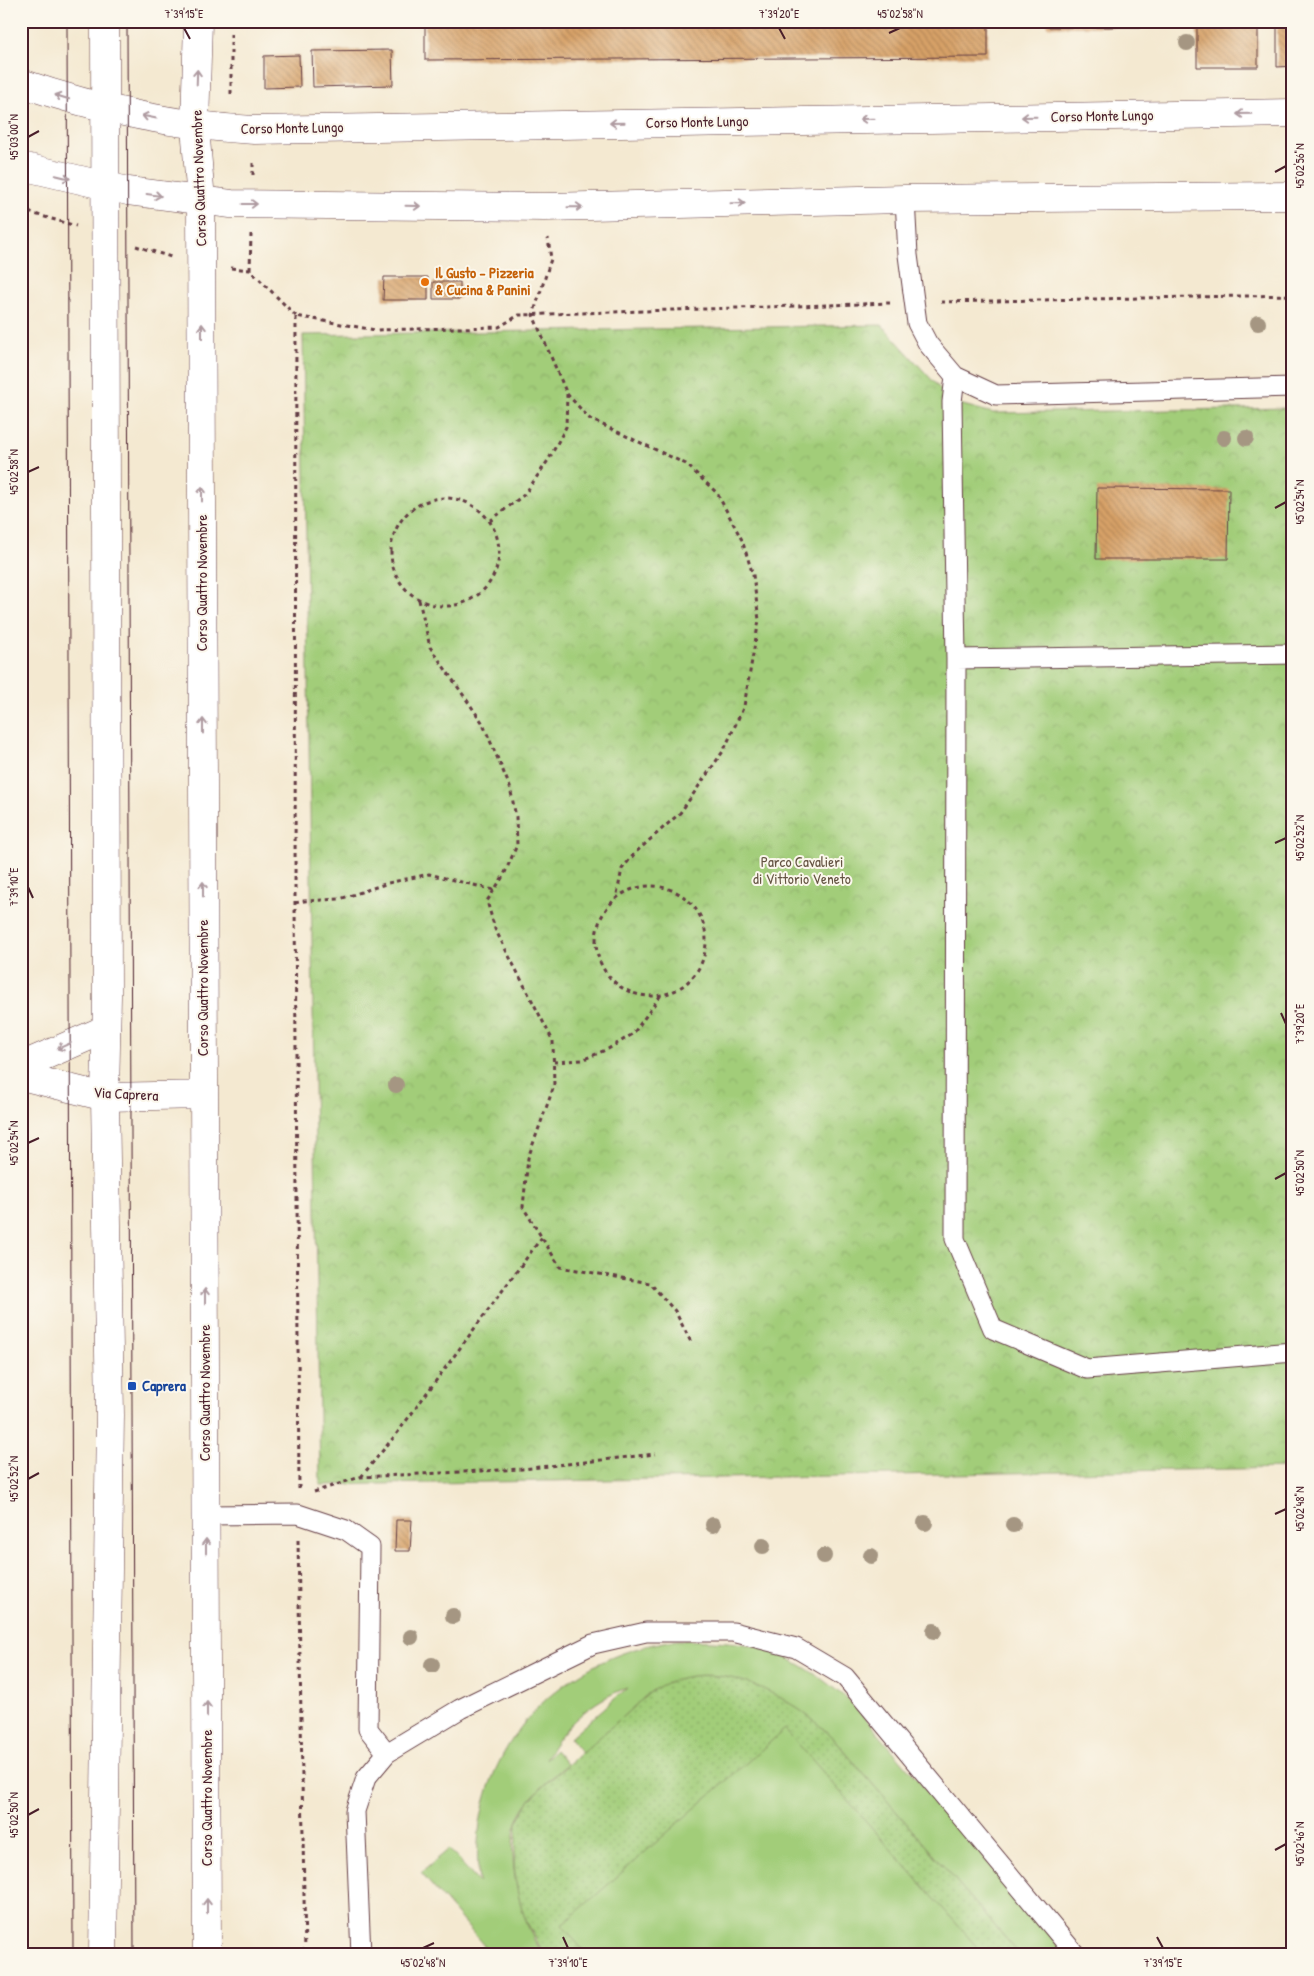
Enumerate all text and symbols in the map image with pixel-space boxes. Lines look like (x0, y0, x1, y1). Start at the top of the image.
text: 7°39'15"E (165, 5, 204, 22)
text: 7°39'20"E (759, 5, 800, 22)
text: 45°02'58"N (877, 5, 923, 22)
one-way arrow (193, 69, 202, 85)
one-way arrow (54, 91, 70, 101)
street label: Corso Monte Lungo (1050, 104, 1154, 127)
street label: Corso Quattro Novembre (186, 109, 211, 247)
one-way arrow (1236, 109, 1252, 118)
street label: Corso Monte Lungo (645, 110, 749, 133)
one-way arrow (141, 112, 157, 122)
one-way arrow (1021, 112, 1038, 122)
text: 45°03'00"N (5, 114, 22, 160)
one-way arrow (859, 114, 875, 124)
street label: Corso Monte Lungo (240, 116, 344, 139)
one-way arrow (609, 118, 625, 128)
text: 45°02'56"N (1291, 143, 1308, 189)
one-way arrow (55, 173, 71, 182)
one-way arrow (145, 190, 161, 200)
one-way arrow (729, 198, 745, 208)
one-way arrow (242, 199, 258, 209)
one-way arrow (404, 201, 420, 210)
one-way arrow (567, 202, 583, 211)
place label: Il Gusto - Pizzeria & Cucina & Panini (435, 262, 534, 300)
marker: Il Gusto - Pizzeria & Cucina & Panini (419, 276, 431, 288)
one-way arrow (197, 323, 207, 340)
text: 45°02'58"N (5, 449, 22, 495)
text: 45°02'54"N (1291, 480, 1308, 524)
one-way arrow (197, 486, 207, 502)
street label: Corso Quattro Novembre (191, 515, 212, 651)
one-way arrow (198, 718, 208, 734)
text: 45°02'52"N (1291, 815, 1308, 861)
park label: Parco Cavalieri di Vittorio Veneto (753, 851, 851, 889)
text: 7°39'10"E (5, 867, 22, 907)
one-way arrow (198, 881, 208, 897)
street label: Corso Quattro Novembre (192, 920, 213, 1056)
text: 7°39'20"E (1291, 1003, 1308, 1044)
one-way arrow (57, 1042, 72, 1052)
street label: Via Caprera (93, 1081, 159, 1106)
text: 45°02'54"N (5, 1121, 22, 1165)
text: 45°02'50"N (1291, 1150, 1308, 1196)
one-way arrow (200, 1288, 210, 1304)
street label: Corso Quattro Novembre (194, 1325, 215, 1461)
place label: Caprera (142, 1375, 186, 1397)
marker: Caprera (126, 1380, 138, 1392)
text: 45°02'52"N (5, 1456, 22, 1502)
text: 45°02'48"N (1291, 1486, 1308, 1532)
one-way arrow (201, 1538, 211, 1554)
one-way arrow (202, 1701, 212, 1717)
street label: Corso Quattro Novembre (196, 1730, 217, 1866)
text: 45°02'50"N (5, 1792, 22, 1838)
text: 45°02'46"N (1291, 1822, 1308, 1866)
one-way arrow (202, 1898, 212, 1914)
text: 45°02'48"N (400, 1954, 446, 1971)
text: 7°39'10"E (548, 1954, 588, 1971)
text: 7°39'15"E (1144, 1954, 1183, 1971)

